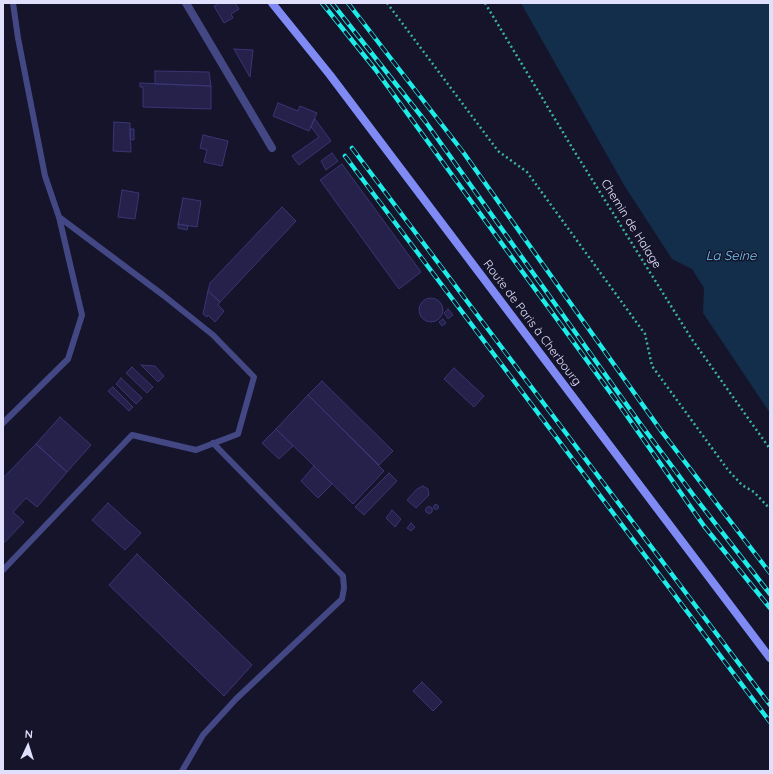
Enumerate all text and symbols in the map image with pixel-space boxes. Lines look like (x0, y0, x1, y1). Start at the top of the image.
street label: Chemin de Halage (598, 177, 664, 271)
water label: La Seine (706, 248, 756, 264)
street label: Route de Paris à Cherbourg (480, 257, 584, 389)
north arrow (8, 726, 48, 766)
text: N (24, 727, 33, 741)

